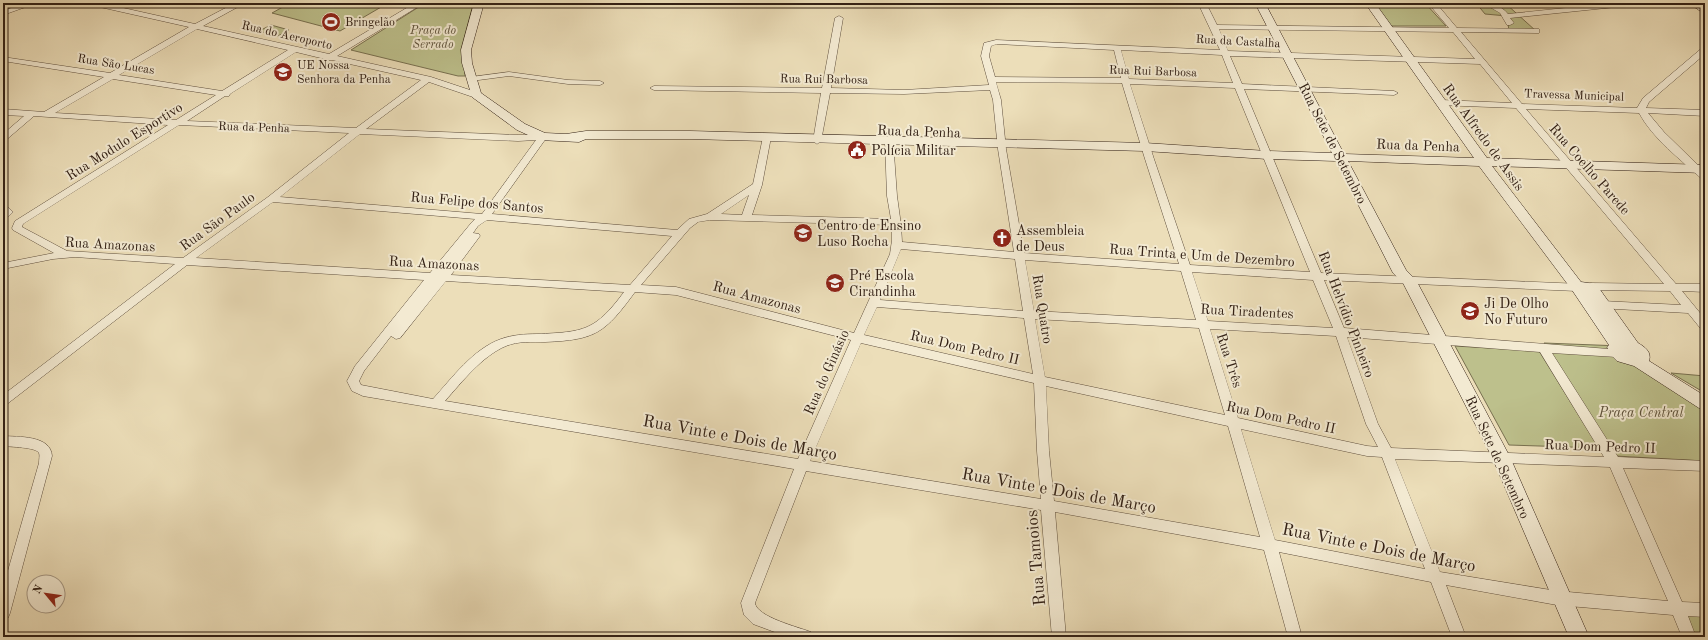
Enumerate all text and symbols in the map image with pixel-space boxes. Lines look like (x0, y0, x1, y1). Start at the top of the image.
sports icon: Bringelão (320, 11, 342, 33)
place label: Bringelão (345, 17, 395, 29)
street label: Rua do Aeroporto (240, 20, 333, 52)
park label: Praça do Serrado (409, 25, 457, 51)
street label: Rua da Castalha (1195, 34, 1281, 50)
street label: Rua São Lucas (76, 53, 155, 77)
place label: UE Nossa Senhora da Penha (297, 60, 391, 86)
school or university icon: UE Nossa Senhora da Penha (272, 61, 294, 83)
street label: Rua Rui Barbosa (1109, 64, 1197, 80)
street label: Rua Rui Barbosa (780, 73, 868, 87)
street label: Rua Sete de Setembro (1295, 81, 1369, 206)
street label: Rua Alfredo de Assis (1440, 82, 1527, 194)
street label: Travessa Municipal (1524, 88, 1624, 104)
street label: Rua Modulo Esportivo (64, 100, 185, 183)
street label: Rua da Penha (218, 121, 290, 135)
street label: Rua Coelho Parede (1546, 122, 1632, 218)
street label: Rua da Penha (877, 124, 961, 140)
street label: Rua da Penha (1376, 138, 1460, 154)
public building icon: Polícia Militar (846, 139, 868, 161)
place label: Polícia Militar (871, 144, 956, 158)
street label: Rua São Paulo (178, 190, 258, 254)
street label: Rua Felipe dos Santos (410, 190, 544, 216)
place label: Centro de Ensino Luso Rocha (817, 219, 921, 249)
school or university icon: Centro de Ensino Luso Rocha (792, 222, 814, 244)
place label: Assembleia de Deus (1016, 224, 1085, 254)
church icon: Assembleia de Deus (991, 227, 1013, 249)
street label: Rua Amazonas (64, 236, 156, 254)
street label: Rua Trinta e Um de Dezembro (1109, 243, 1295, 269)
street label: Rua Helvídio Pinheiro (1315, 249, 1377, 380)
street label: Rua Amazonas (388, 255, 480, 273)
place label: Pré Escola Cirandinha (849, 269, 916, 299)
school or university icon: Pré Escola Cirandinha (824, 272, 846, 294)
street label: Rua Quatro (1030, 273, 1054, 345)
street label: Rua Amazonas (711, 279, 802, 316)
place label: Ji De Olho No Futuro (1484, 297, 1549, 327)
school or university icon: Ji De Olho No Futuro (1459, 300, 1481, 322)
street label: Rua Tiradentes (1200, 303, 1294, 321)
street label: Rua do Ginásio (802, 328, 852, 417)
street label: Rua Dom Pedro II (909, 329, 1021, 367)
street label: Rua Três (1214, 331, 1244, 389)
street label: Rua Sete de Setembro (1462, 394, 1532, 521)
street label: Rua Dom Pedro II (1225, 400, 1337, 436)
park label: Praça Central (1597, 406, 1684, 420)
street label: Rua Vinte e Dois de Março (641, 413, 838, 464)
street label: Rua Dom Pedro II (1544, 438, 1656, 456)
street label: Rua Vinte e Dois de Março (960, 466, 1157, 517)
street label: Rua Tamoios (1024, 509, 1049, 607)
street label: Rua Vinte e Dois de Março (1280, 521, 1477, 576)
north arrow (26, 574, 66, 614)
text: N (32, 583, 46, 596)

